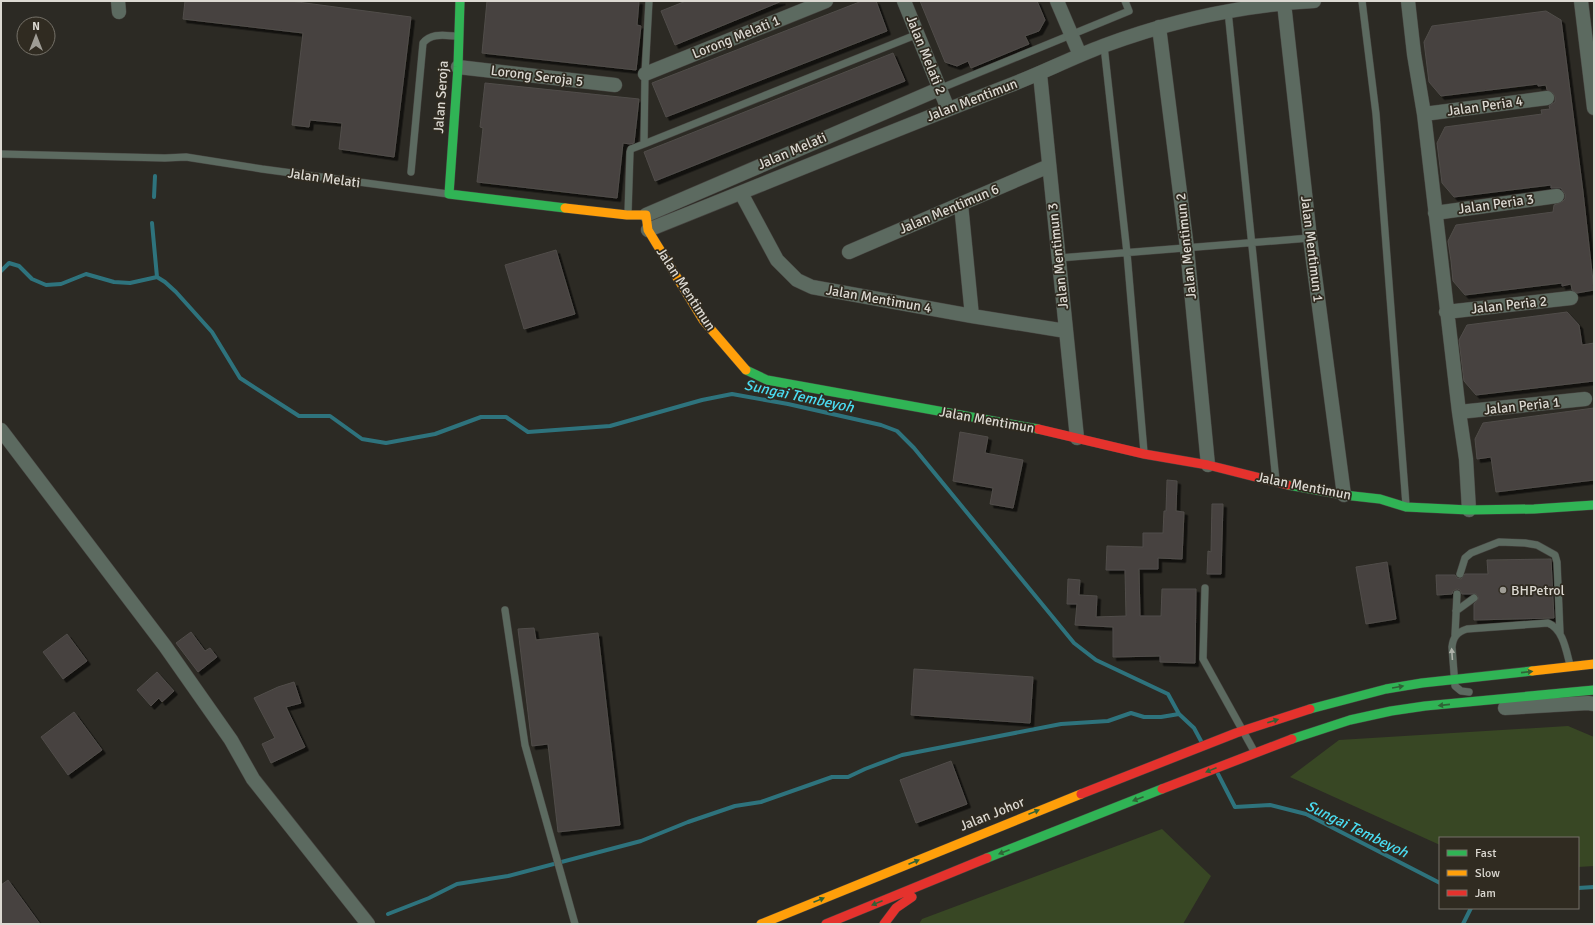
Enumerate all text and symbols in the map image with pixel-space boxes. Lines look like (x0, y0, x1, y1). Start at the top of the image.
street label: Lorong Melati 1 (690, 12, 782, 62)
street label: Jalan Melati 2 (902, 13, 950, 97)
north arrow (16, 16, 56, 56)
text: N (32, 20, 40, 33)
street label: Jalan Seroja (430, 60, 452, 134)
street label: Lorong Seroja 5 (490, 62, 584, 90)
street label: Jalan Mentimun (924, 75, 1020, 125)
street label: Jalan Peria 4 (1446, 92, 1524, 120)
street label: Jalan Melati (755, 129, 829, 173)
street label: Jalan Melati (287, 164, 361, 192)
street label: Jalan Mentimun 6 (897, 180, 1001, 238)
street label: Jalan Peria 3 (1457, 190, 1535, 218)
street label: Jalan Mentimun 2 (1172, 192, 1200, 300)
street label: Jalan Mentimun 1 (1297, 195, 1327, 303)
street label: Jalan Mentimun 3 (1044, 202, 1072, 310)
street label: Jalan Mentimun (653, 244, 719, 334)
street label: Jalan Mentimun 4 (825, 281, 933, 317)
street label: Jalan Peria 2 (1470, 293, 1548, 317)
water label: Sungai Tembeyoh (743, 376, 856, 417)
street label: Jalan Peria 1 (1483, 394, 1561, 418)
street label: Jalan Mentimun (938, 403, 1036, 437)
street label: Jalan Mentimun (1255, 468, 1353, 504)
place label: BHPetrol (1511, 582, 1565, 599)
marker: BHPetrol (1498, 585, 1508, 595)
one-way arrow (1449, 648, 1456, 660)
one-way arrow (1521, 669, 1533, 675)
one-way arrow (1392, 683, 1404, 689)
one-way arrow (1438, 701, 1450, 708)
one-way arrow (1267, 718, 1279, 724)
one-way arrow (1205, 767, 1217, 773)
street label: Jalan Johor (957, 793, 1028, 835)
one-way arrow (1132, 796, 1144, 802)
water label: Sungai Tembeyoh (1303, 797, 1412, 862)
one-way arrow (1029, 809, 1040, 815)
legend (1439, 837, 1579, 909)
text: Fast (1475, 846, 1496, 861)
one-way arrow (998, 849, 1010, 855)
one-way arrow (908, 858, 920, 864)
text: Slow (1475, 866, 1500, 881)
text: Jam (1475, 886, 1496, 901)
one-way arrow (814, 897, 825, 903)
one-way arrow (872, 900, 883, 906)

